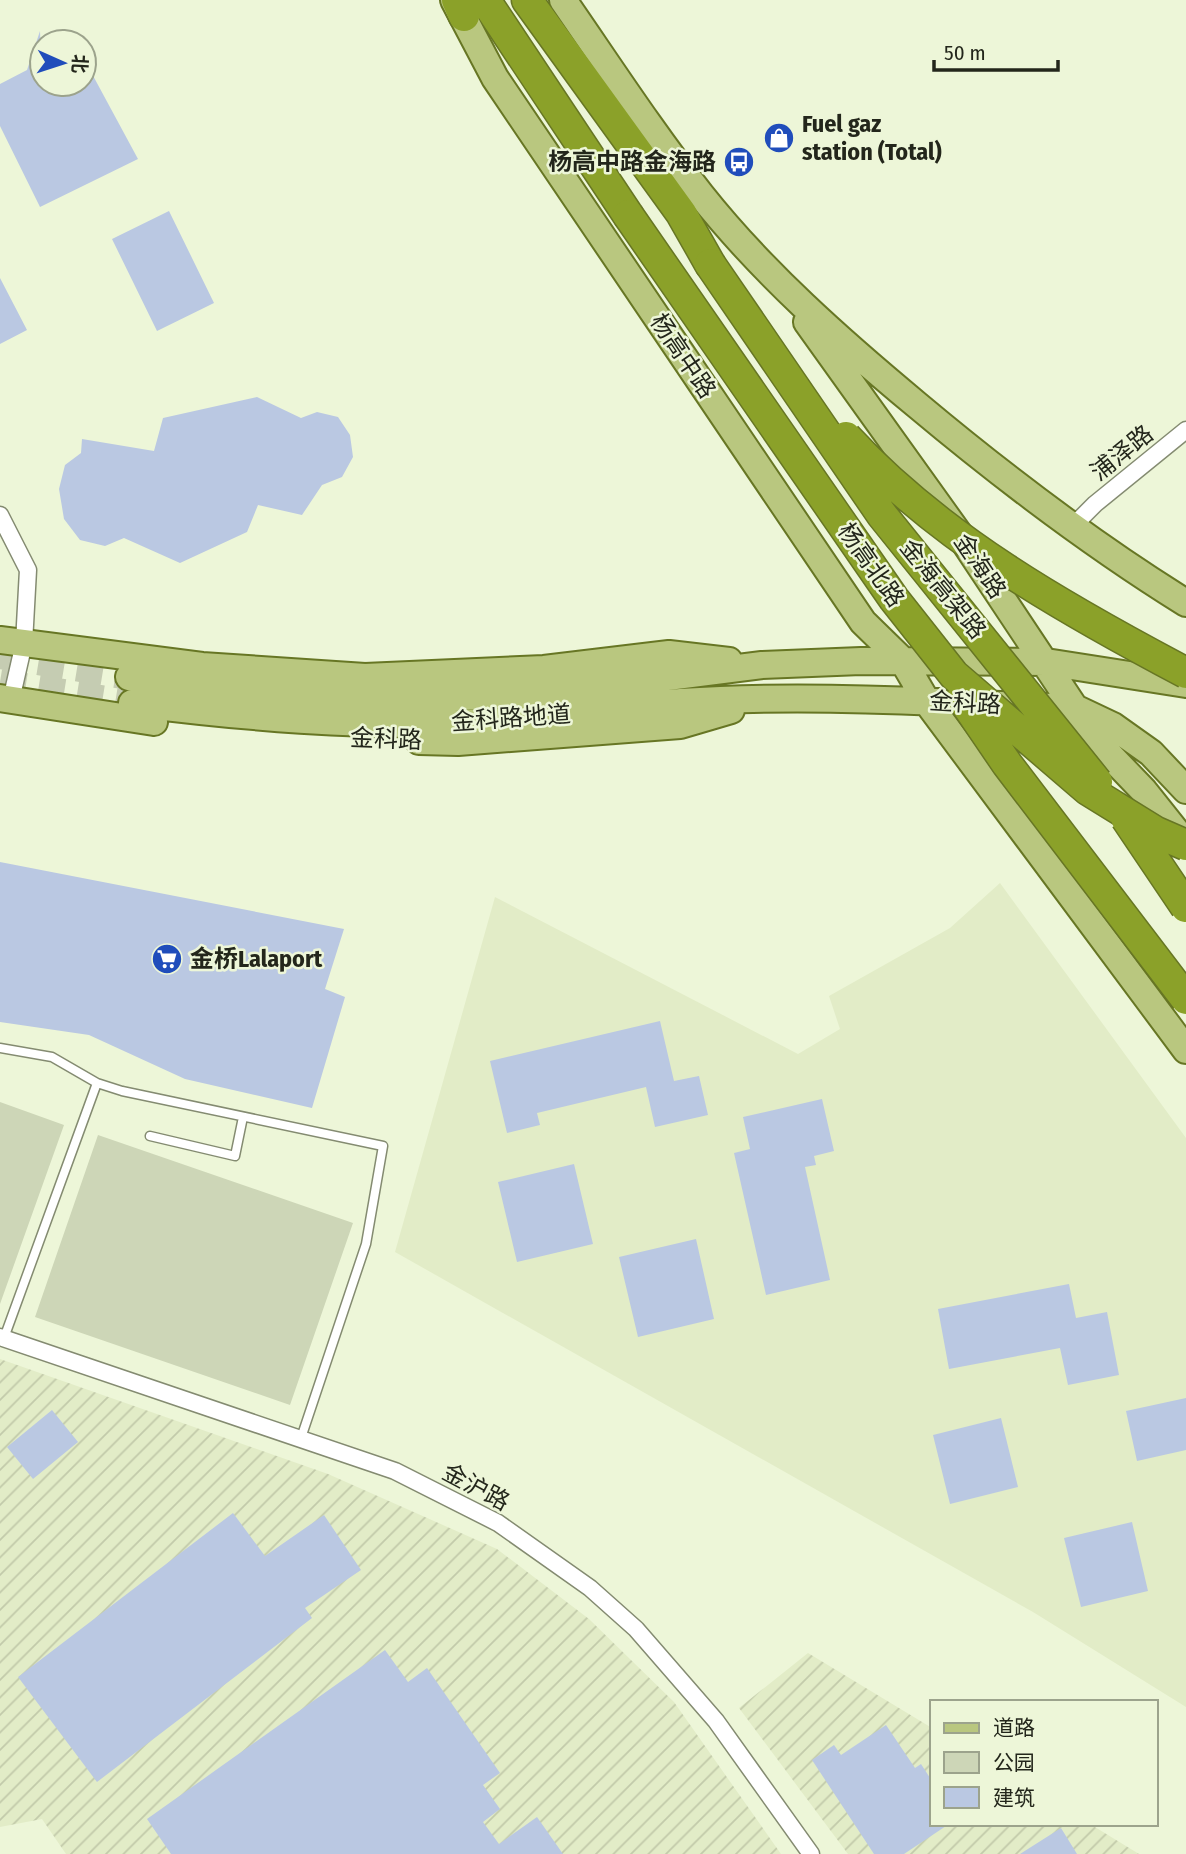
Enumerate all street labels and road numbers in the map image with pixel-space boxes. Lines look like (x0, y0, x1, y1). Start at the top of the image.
street label: 杨高中路 (645, 308, 721, 404)
street label: 浦泽路 (1085, 419, 1159, 487)
street label: 杨高北路 (832, 518, 910, 612)
street label: 金海路 (948, 528, 1012, 604)
street label: 金海高架路 (894, 534, 992, 644)
street label: 金科路 (928, 687, 1002, 719)
street label: 金科路地道 (450, 700, 572, 736)
street label: 金科路 (350, 724, 422, 754)
street label: 金沪路 (438, 1458, 514, 1516)

